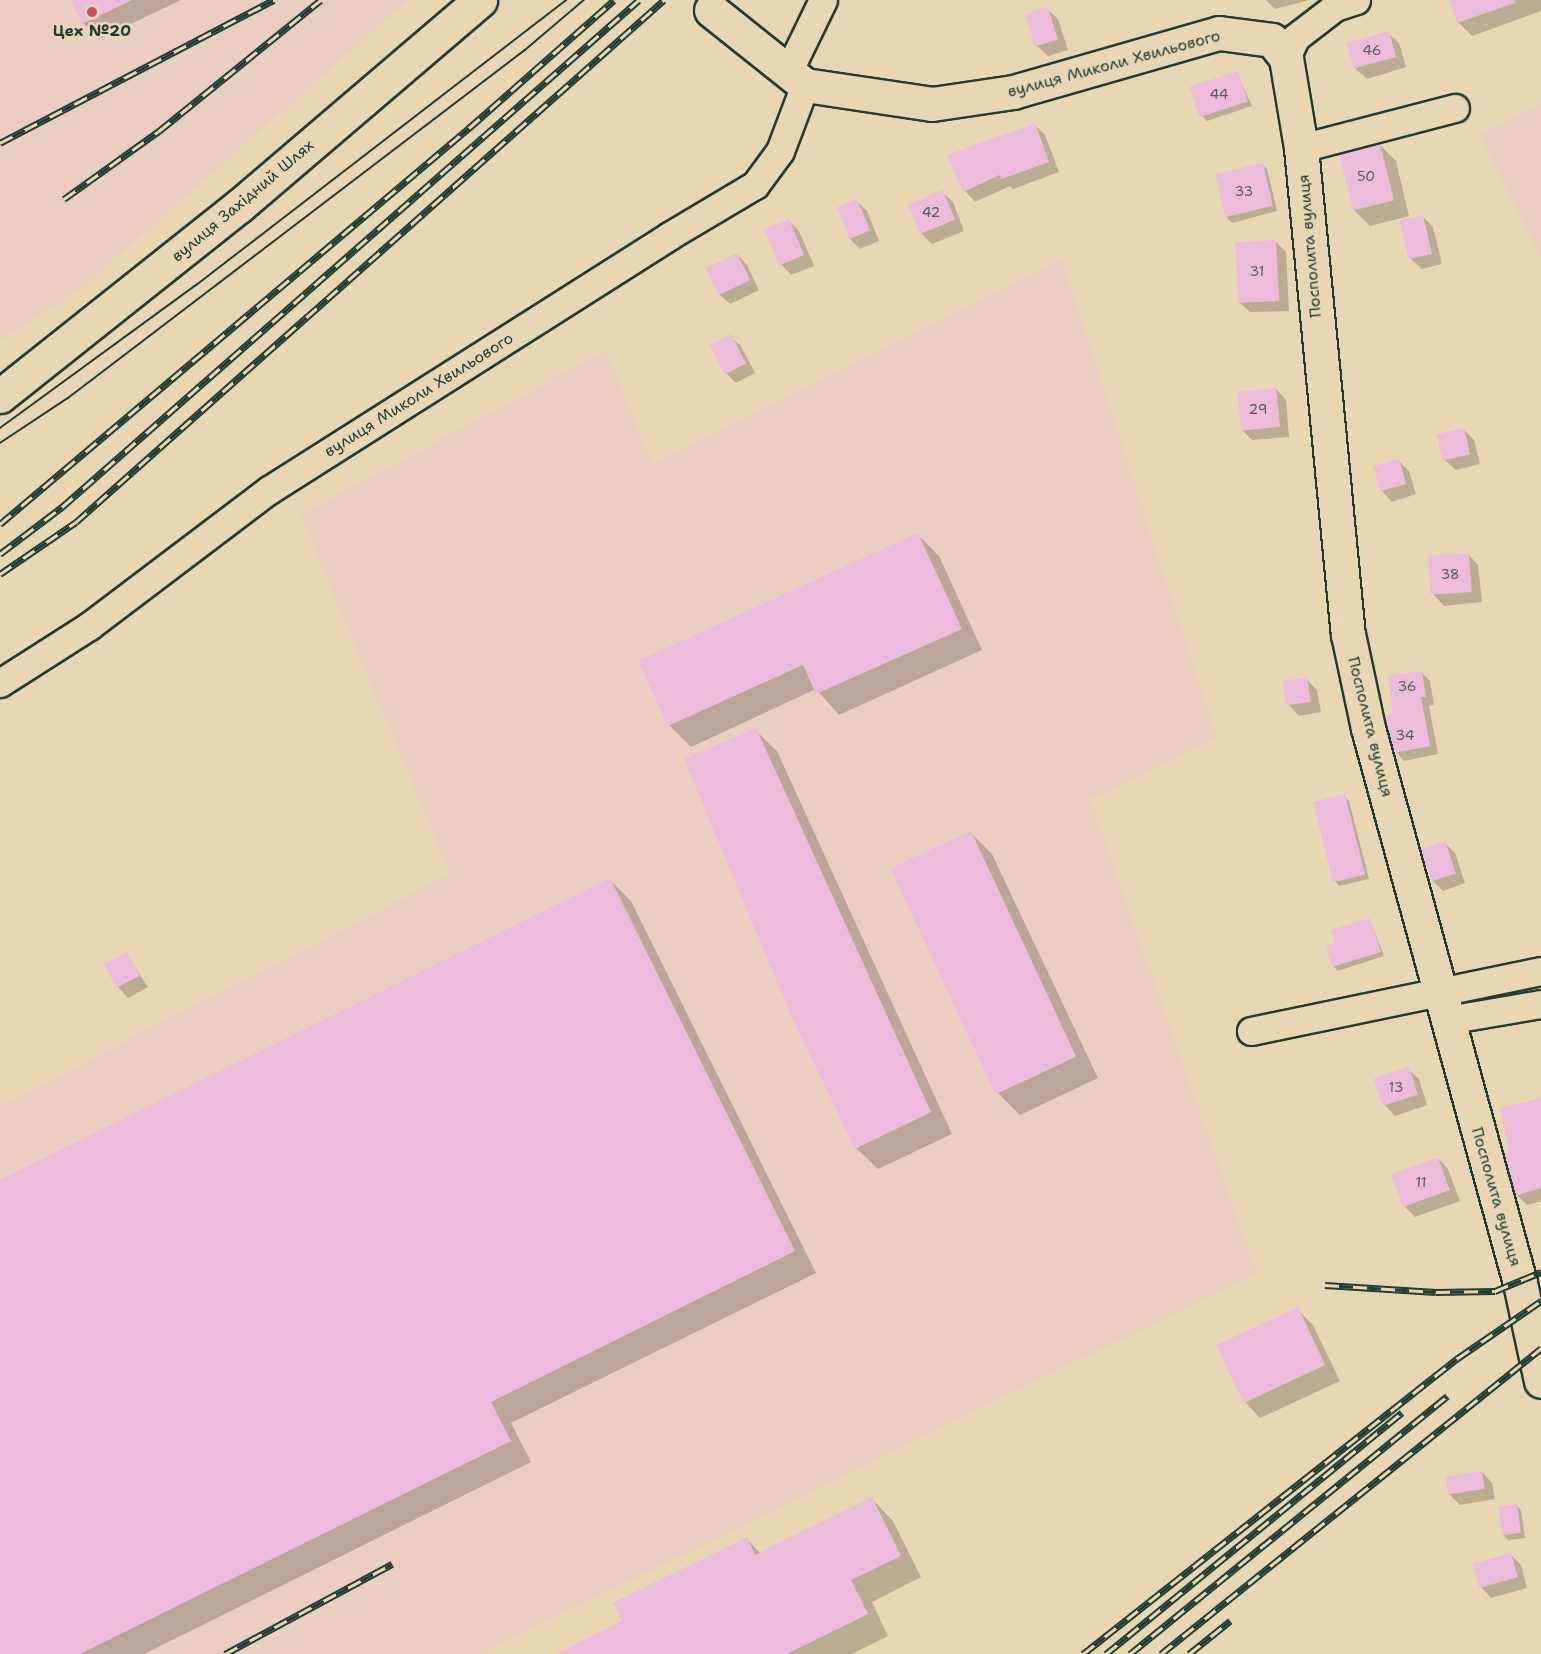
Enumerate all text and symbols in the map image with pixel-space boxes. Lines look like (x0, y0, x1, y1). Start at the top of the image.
marker: Цех №20 (85, 5, 99, 19)
place label: Цех №20 (53, 21, 131, 41)
street label: вулиця Миколи Хвильового (1006, 26, 1222, 102)
house number: 46 (1362, 42, 1382, 58)
house number: 44 (1209, 86, 1229, 102)
street label: вулиця Західний Шлях (168, 136, 318, 266)
house number: 50 (1357, 168, 1375, 184)
street label: Посполита вулиця (1294, 173, 1326, 319)
house number: 33 (1235, 183, 1253, 199)
house number: 42 (922, 204, 940, 220)
house number: 31 (1250, 263, 1264, 279)
street label: вулиця Миколи Хвильового (321, 329, 517, 461)
house number: 29 (1249, 401, 1267, 417)
house number: 38 (1440, 566, 1460, 582)
street label: Посполита вулиця (1343, 655, 1397, 799)
house number: 36 (1397, 678, 1417, 694)
house number: 34 (1395, 727, 1415, 743)
house number: 13 (1389, 1079, 1403, 1095)
street label: Посполита вулиця (1467, 1125, 1525, 1269)
house number: 11 (1415, 1174, 1427, 1190)

